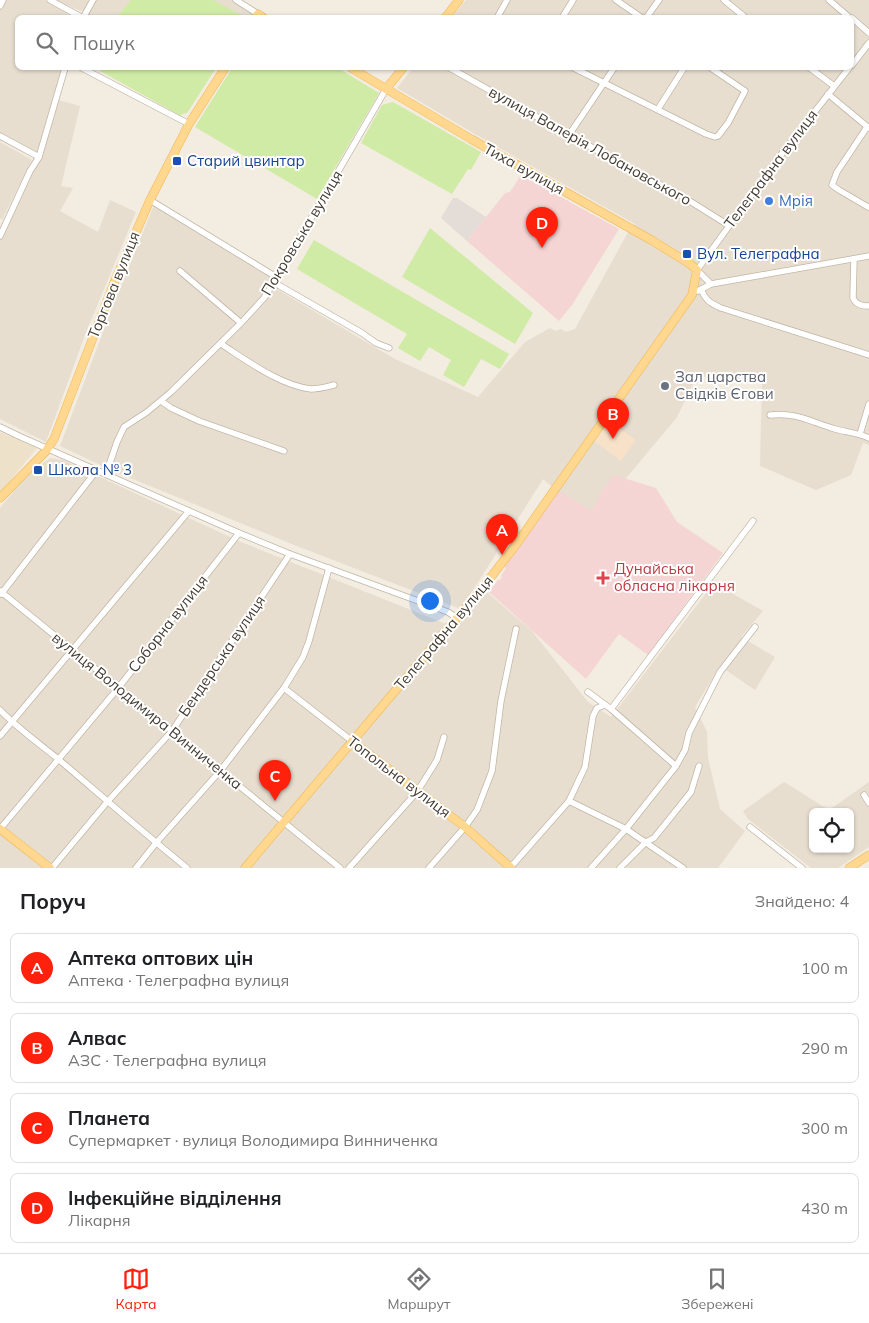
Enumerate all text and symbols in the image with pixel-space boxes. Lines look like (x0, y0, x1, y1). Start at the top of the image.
search box (15, 15, 854, 70)
icon: search (33, 29, 61, 57)
text: Пошук (73, 31, 135, 55)
street label: вулиця Валерія Лобановського (486, 82, 695, 209)
street label: Телеграфна вулиця (720, 106, 821, 232)
street label: Тиха вулиця (481, 139, 568, 198)
place label: Старий цвинтар (187, 151, 305, 170)
marker: Старий цвинтар (171, 155, 183, 167)
street label: Покровська вулиця (257, 167, 346, 299)
place label: Мрія (779, 191, 813, 210)
marker: Мрія (763, 195, 775, 207)
pin: D (526, 207, 558, 248)
street label: Торгова вулиця (83, 229, 144, 341)
place label: Вул. Телеграфна (697, 244, 820, 263)
marker: Вул. Телеграфна (681, 248, 693, 260)
place label: Зал царства Свідків Єгови (675, 367, 774, 403)
marker: Зал царства Свідків Єгови (659, 380, 671, 392)
pin: B (597, 398, 629, 439)
place label: Школа № 3 (48, 460, 132, 479)
marker: Школа № 3 (32, 464, 44, 476)
pin: A (486, 514, 518, 555)
place label: Дунайська обласна лікарня (614, 559, 735, 595)
street label: Соборна вулиця (124, 571, 212, 676)
marker: Дунайська обласна лікарня (596, 571, 610, 585)
street label: Телеграфна вулиця (390, 572, 497, 694)
your location (417, 588, 443, 614)
street label: Бендерська вулиця (174, 591, 269, 720)
street label: вулиця Володимира Винниченка (48, 628, 246, 793)
street label: Топольна вулиця (344, 732, 455, 822)
pin: C (259, 760, 291, 801)
map controls (809, 808, 854, 853)
button: locate (809, 808, 854, 853)
text: Поруч (20, 888, 86, 914)
text: Знайдено: 4 (755, 891, 849, 911)
text: Аптека оптових цін (68, 946, 253, 970)
text: A (31, 958, 43, 978)
text: 100 m (801, 958, 848, 978)
text: Аптека · Телеграфна вулиця (68, 970, 289, 990)
text: Алвас (68, 1026, 127, 1050)
text: B (31, 1038, 43, 1058)
text: 290 m (801, 1038, 848, 1058)
text: АЗС · Телеграфна вулиця (68, 1050, 267, 1070)
text: Планета (68, 1106, 150, 1130)
text: C (32, 1118, 42, 1138)
text: 300 m (801, 1118, 848, 1138)
text: Супермаркет · вулиця Володимира Винниченка (68, 1130, 438, 1150)
text: Інфекційне відділення (68, 1186, 282, 1210)
text: D (31, 1198, 43, 1218)
text: 430 m (801, 1198, 848, 1218)
text: Лікарня (68, 1210, 131, 1230)
tab: Карта (115, 1265, 157, 1313)
tab: Маршрут (387, 1265, 450, 1313)
tab: Збережені (681, 1265, 754, 1313)

